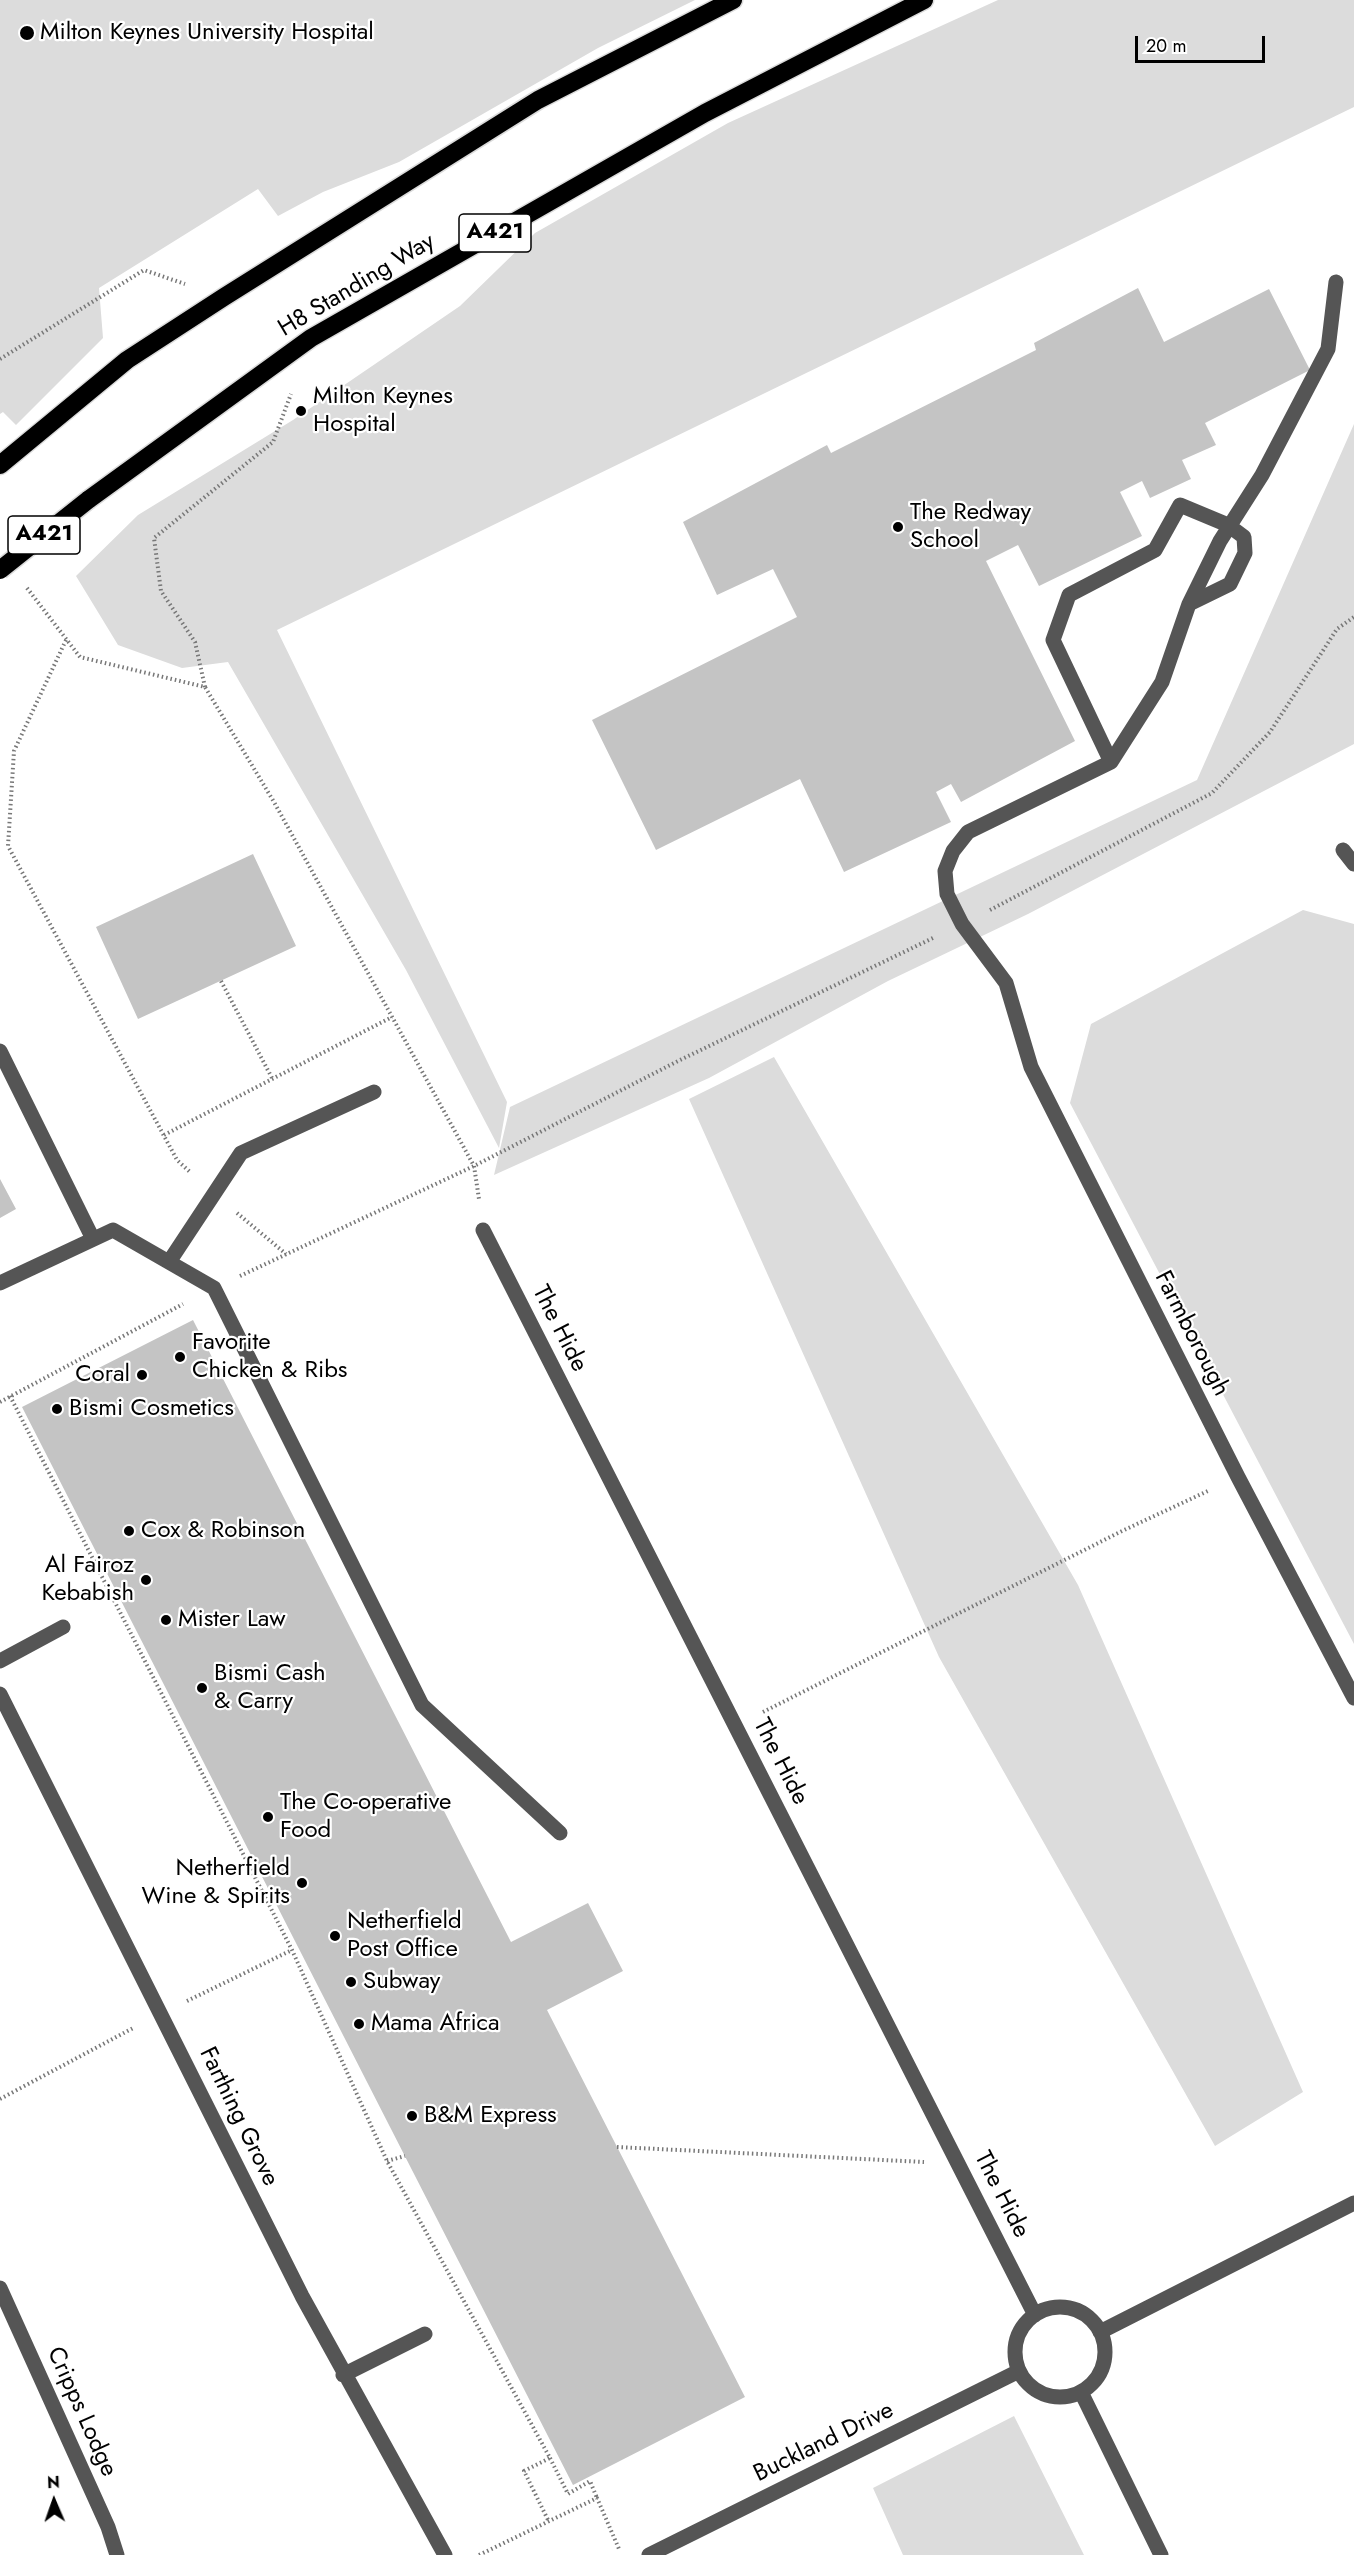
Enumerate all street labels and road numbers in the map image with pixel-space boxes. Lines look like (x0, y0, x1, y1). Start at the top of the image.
road number: A421 (459, 214, 531, 252)
street label: H8 Standing Way (274, 228, 440, 344)
road number: A421 (8, 516, 80, 554)
street label: Farmborough (1147, 1267, 1235, 1401)
street label: The Hide (525, 1281, 593, 1377)
street label: The Hide (746, 1714, 814, 1810)
street label: Farthing Grove (192, 2043, 284, 2191)
street label: The Hide (967, 2147, 1035, 2243)
street label: Cripps Lodge (40, 2343, 122, 2481)
street label: Buckland Drive (749, 2397, 899, 2489)

